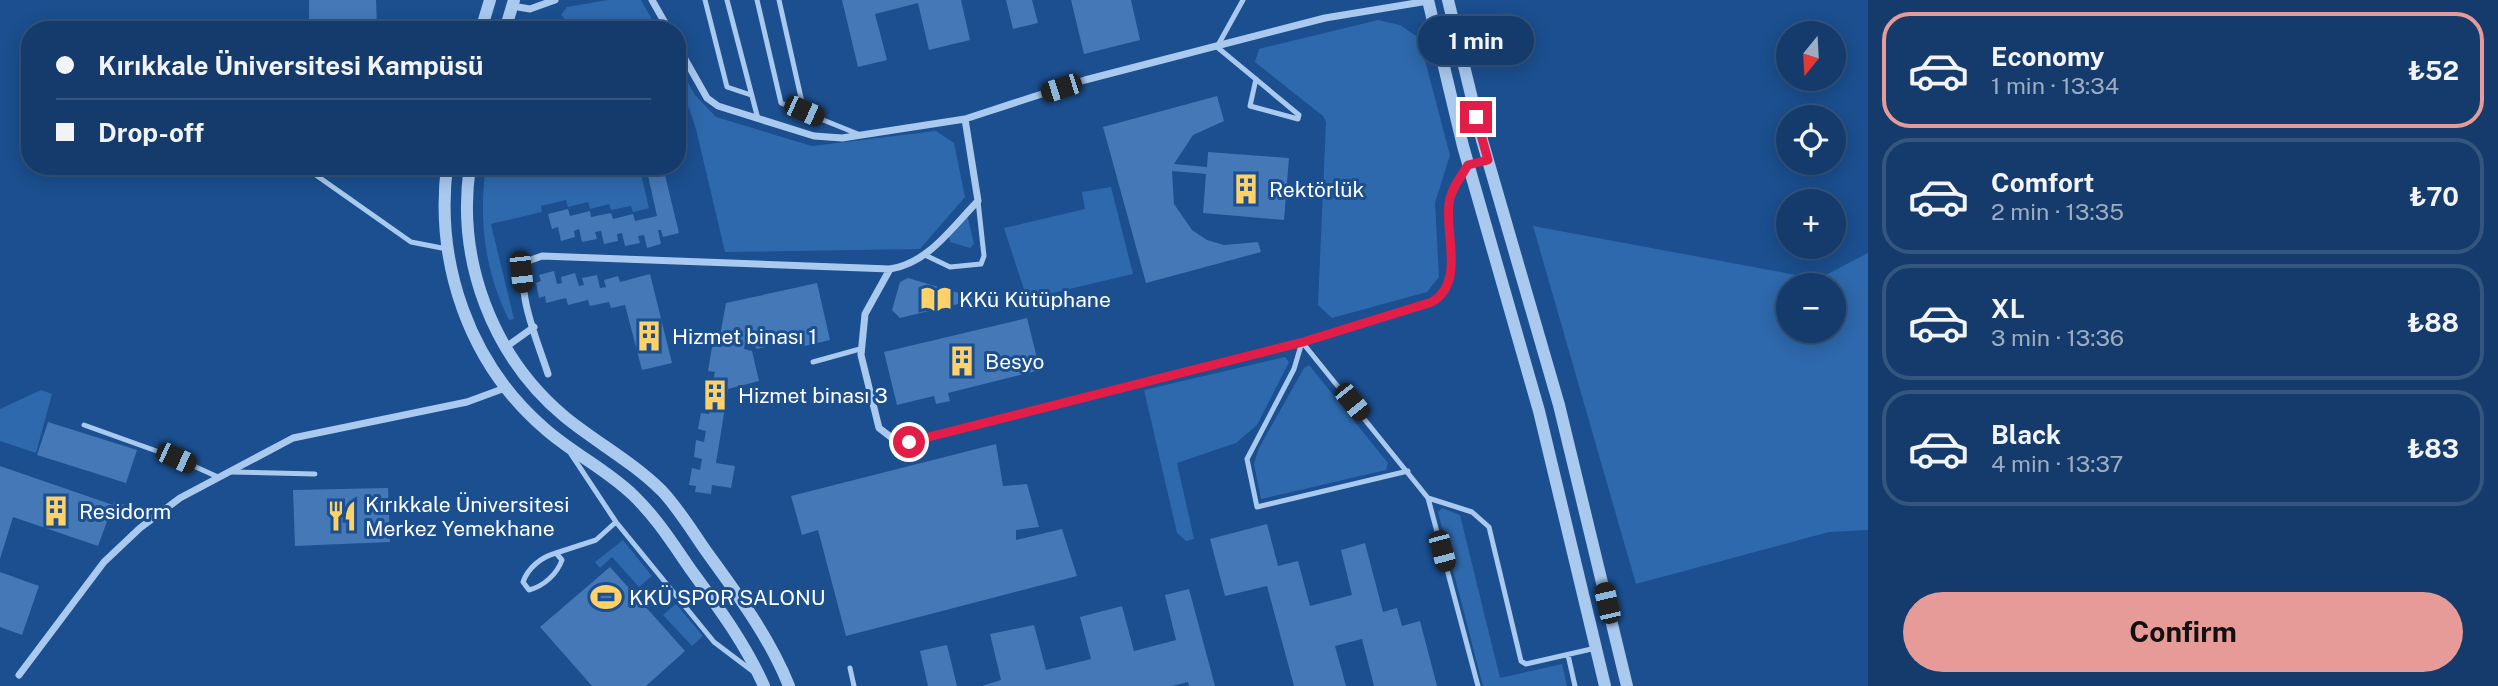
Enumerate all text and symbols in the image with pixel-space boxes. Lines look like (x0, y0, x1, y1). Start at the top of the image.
callout: 1 min (1418, 16, 1534, 64)
north arrow (1776, 21, 1846, 91)
map controls (1776, 21, 1846, 343)
text: 1 min (1448, 27, 1504, 54)
icon: car (1907, 39, 1970, 102)
text: Economy (1991, 41, 2104, 72)
text: Kırıkkale Üniversitesi Kampüsü (98, 50, 483, 81)
text: ₺52 (2408, 55, 2459, 86)
car (1038, 72, 1085, 104)
text: 1 min · 13:34 (1991, 72, 2119, 99)
car (781, 93, 828, 129)
route end (1460, 101, 1492, 133)
button: locate (1776, 105, 1846, 175)
text: Drop-off (98, 117, 204, 148)
icon: car (1907, 165, 1970, 228)
text: Comfort (1991, 167, 2094, 198)
building icon: Rektörlük (1229, 172, 1263, 206)
place label: Rektörlük (1269, 177, 1365, 202)
text: ₺70 (2409, 181, 2459, 212)
button: + (1776, 189, 1846, 259)
text: 2 min · 13:35 (1991, 198, 2124, 225)
car (509, 250, 534, 294)
button: − (1776, 273, 1846, 343)
library icon: KKü Kütüphane (919, 282, 953, 316)
place label: KKü Kütüphane (959, 287, 1111, 312)
icon: car (1907, 291, 1970, 354)
text: XL (1991, 293, 2025, 324)
text: ₺88 (2407, 307, 2459, 338)
building icon: Hizmet binası 1 (632, 319, 666, 353)
place label: Hizmet binası 1 (672, 324, 817, 349)
text: 3 min · 13:36 (1991, 324, 2124, 351)
building icon: Besyo (945, 344, 979, 378)
place label: Besyo (985, 349, 1044, 374)
building icon: Hizmet binası 3 (698, 378, 732, 412)
car (1331, 379, 1374, 425)
place label: Hizmet binası 3 (738, 383, 888, 408)
icon: car (1907, 417, 1970, 480)
text: Black (1991, 419, 2061, 450)
route start (893, 426, 925, 458)
text: ₺83 (2407, 433, 2459, 464)
car (153, 440, 200, 476)
text: 4 min · 13:37 (1991, 450, 2123, 477)
place label: Kırıkkale Üniversitesi Merkez Yemekhane (365, 492, 569, 541)
building icon: Residorm (39, 494, 73, 528)
place label: Residorm (79, 499, 171, 524)
restaurant icon: Kırıkkale Üniversitesi Merkez Yemekhane (325, 499, 359, 533)
car (1427, 528, 1458, 574)
sports icon: KKÜ SPOR SALONU (589, 580, 623, 614)
car (1593, 580, 1622, 626)
place label: KKÜ SPOR SALONU (629, 585, 825, 610)
button: Confirm (1903, 592, 2463, 672)

